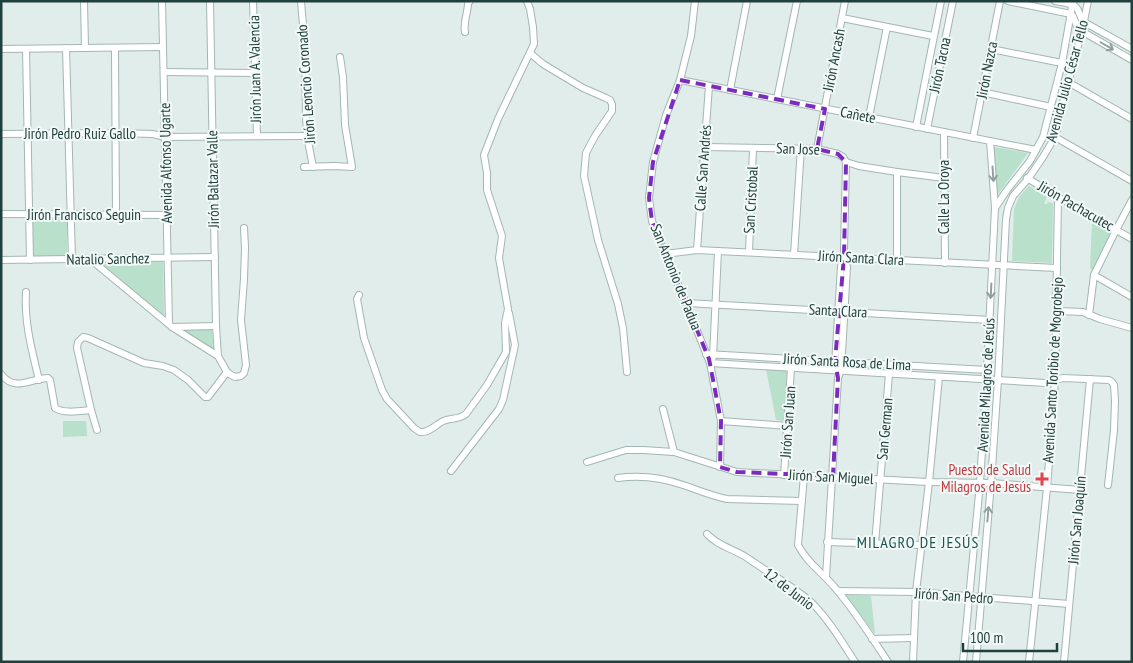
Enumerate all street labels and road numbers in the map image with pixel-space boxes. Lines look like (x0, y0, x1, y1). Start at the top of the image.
street label: Jirón Juan A. Valencia (244, 15, 265, 124)
street label: Avenida Julio César Tello (1041, 17, 1092, 144)
street label: Jirón Leoncio Coronado (292, 24, 319, 145)
street label: Jirón Ancash (818, 27, 849, 94)
street label: Jirón Tacna (924, 35, 955, 95)
street label: Jirón Nazca (971, 40, 1001, 101)
street label: Avenida Alfonso Ugarte (155, 102, 176, 224)
street label: Cañete (839, 102, 877, 127)
street label: Jirón Pedro Ruiz Gallo (23, 124, 136, 143)
street label: Calle San Andrés (690, 124, 715, 212)
street label: Jirón Baltazar Valle (202, 130, 223, 229)
street label: San Jose (776, 138, 820, 159)
street label: Calle La Oroya (934, 160, 953, 234)
street label: San Cristobal (739, 165, 762, 234)
street label: Jirón Pachacutec (1034, 176, 1118, 235)
street label: Jirón Francisco Seguin (26, 205, 141, 224)
street label: San Antonio de Padua (647, 221, 706, 333)
street label: Jirón Santa Clara (817, 246, 904, 269)
street label: Natalio Sanchez (66, 248, 150, 269)
street label: Avenida Santo Toribio de Mogrobejo (1038, 276, 1067, 463)
street label: Santa Clara (808, 299, 868, 322)
street label: Avenida Milagros de Jesús (973, 318, 998, 452)
street label: Jirón Santa Rosa de Lima (782, 349, 911, 374)
street label: Jirón San Juan (775, 385, 799, 460)
street label: San German (872, 397, 897, 461)
street label: Jirón San Miguel (787, 465, 874, 488)
street label: Jirón San Joaquín (1063, 475, 1090, 566)
street label: 12 de Junio (760, 563, 819, 614)
street label: Jirón San Pedro (913, 583, 994, 608)

